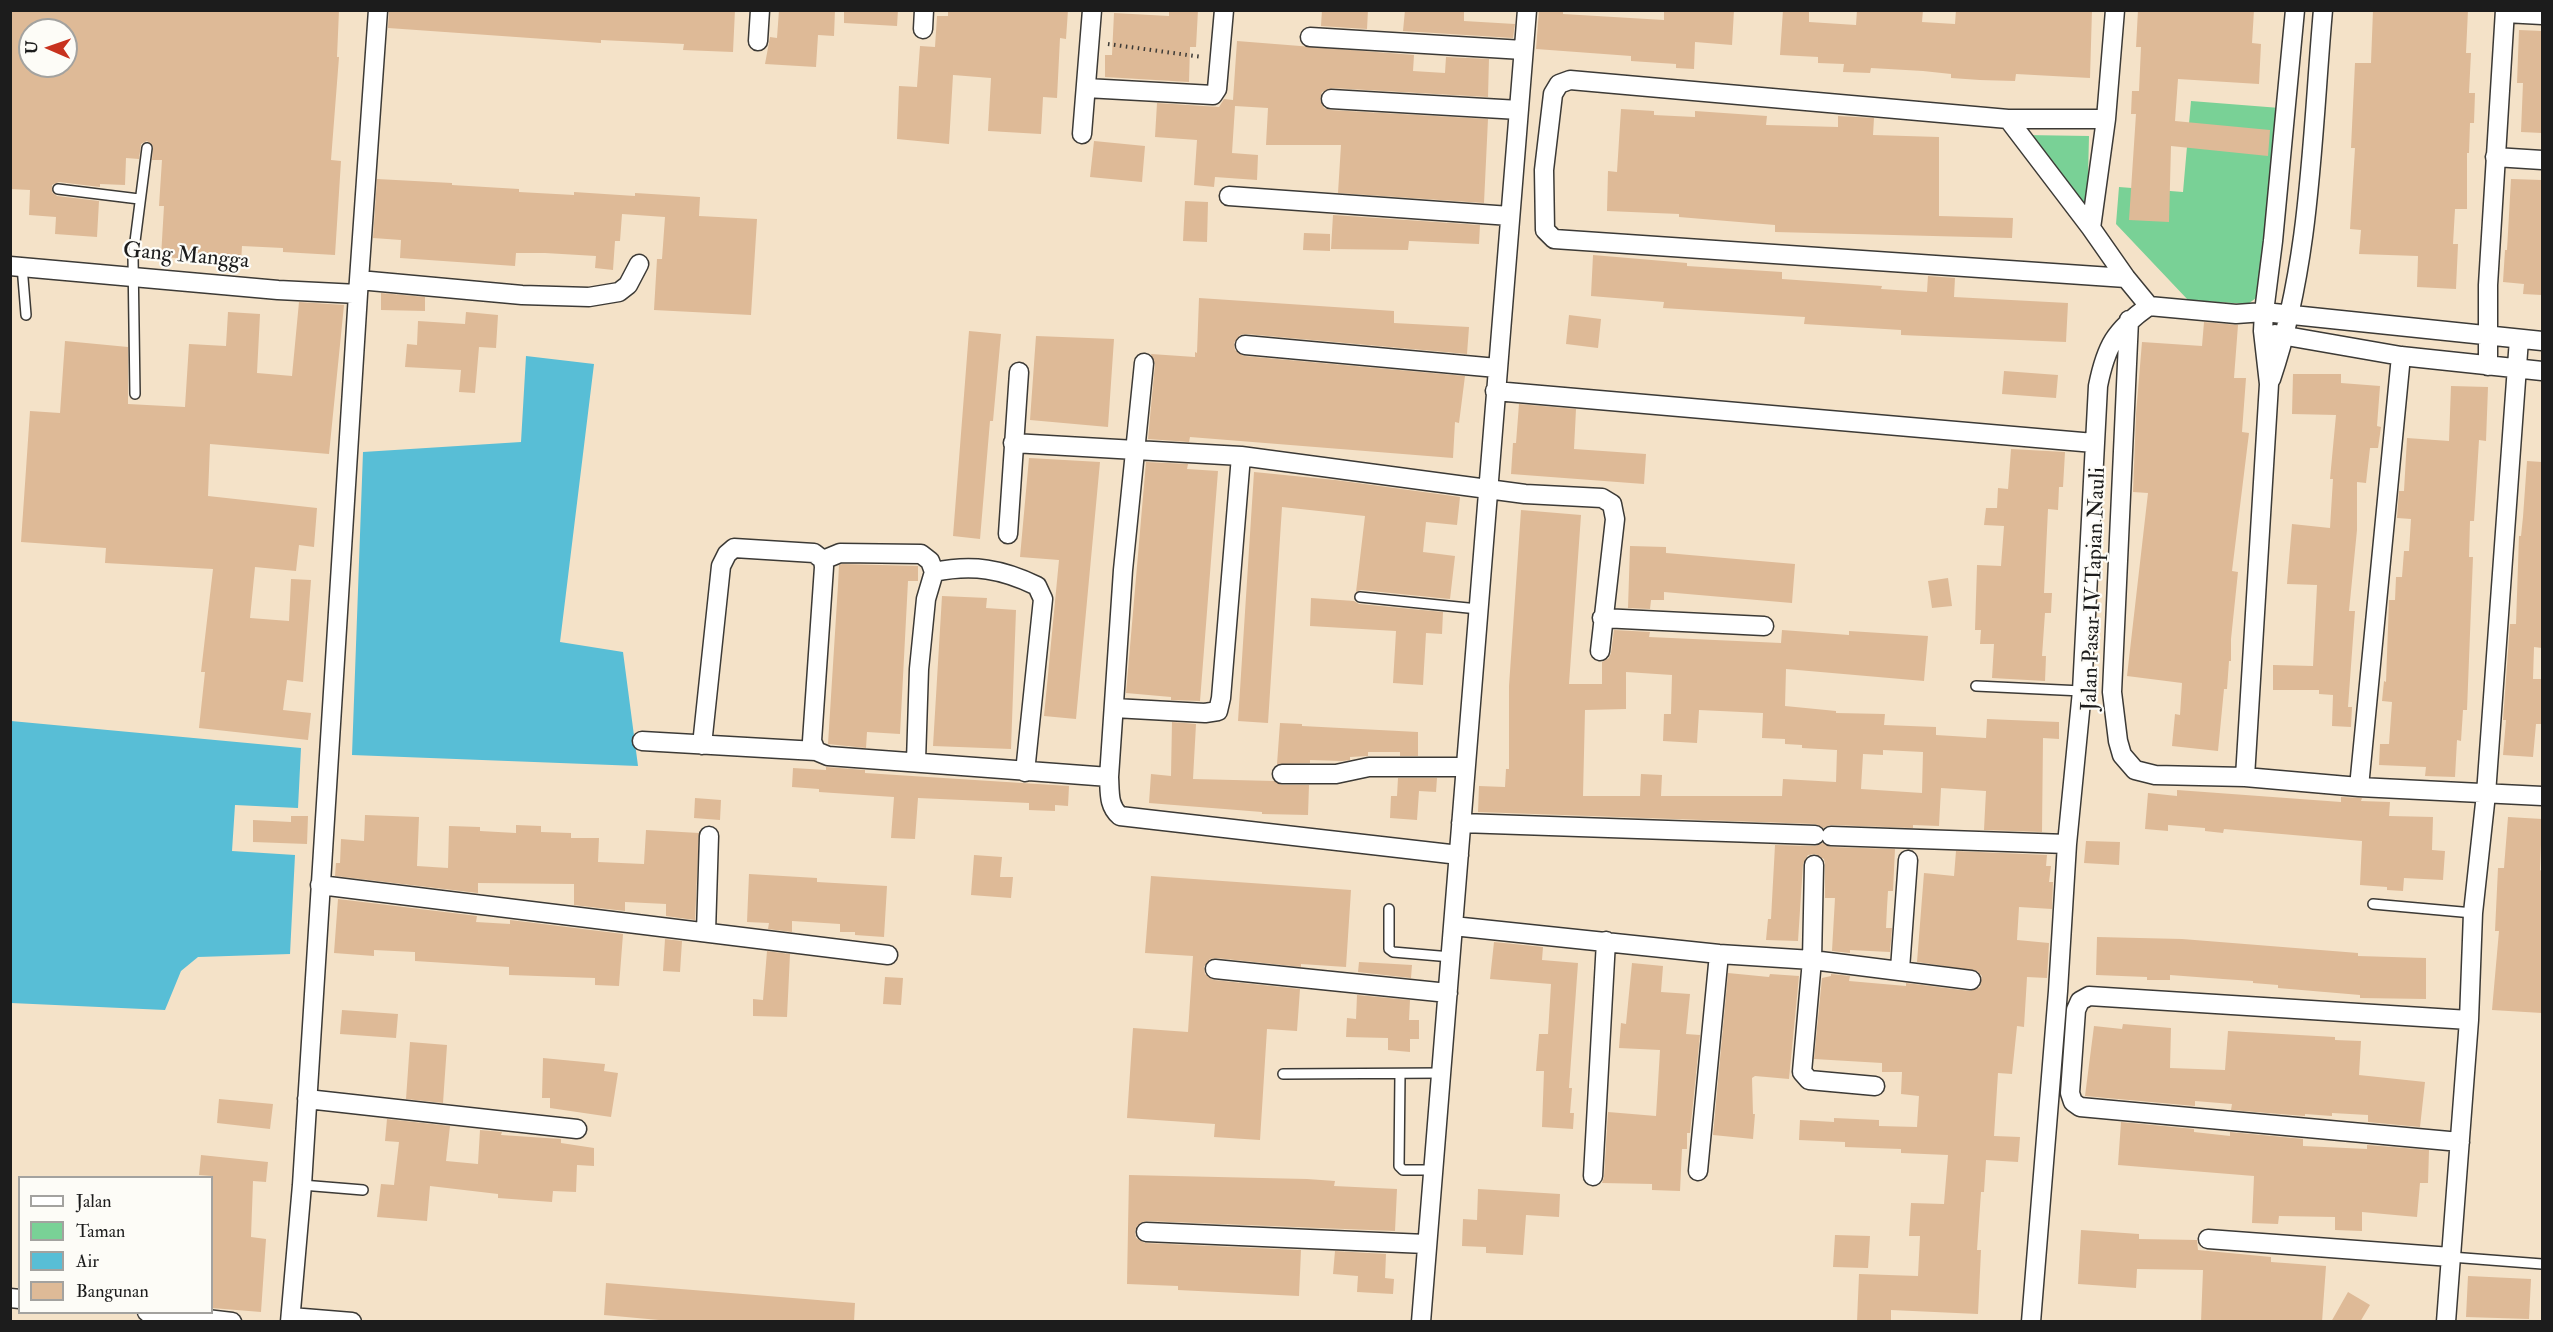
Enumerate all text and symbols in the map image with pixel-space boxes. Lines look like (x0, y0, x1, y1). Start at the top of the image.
north arrow (18, 18, 78, 78)
text: U (22, 40, 42, 54)
street label: Gang Mangga (122, 238, 250, 276)
street label: Jalan Pasar IV Tapian Nauli (2078, 467, 2112, 711)
legend (18, 1176, 213, 1314)
text: Jalan (76, 1190, 112, 1213)
text: Taman (76, 1220, 125, 1243)
text: Air (76, 1250, 99, 1273)
text: Bangunan (76, 1280, 149, 1303)

